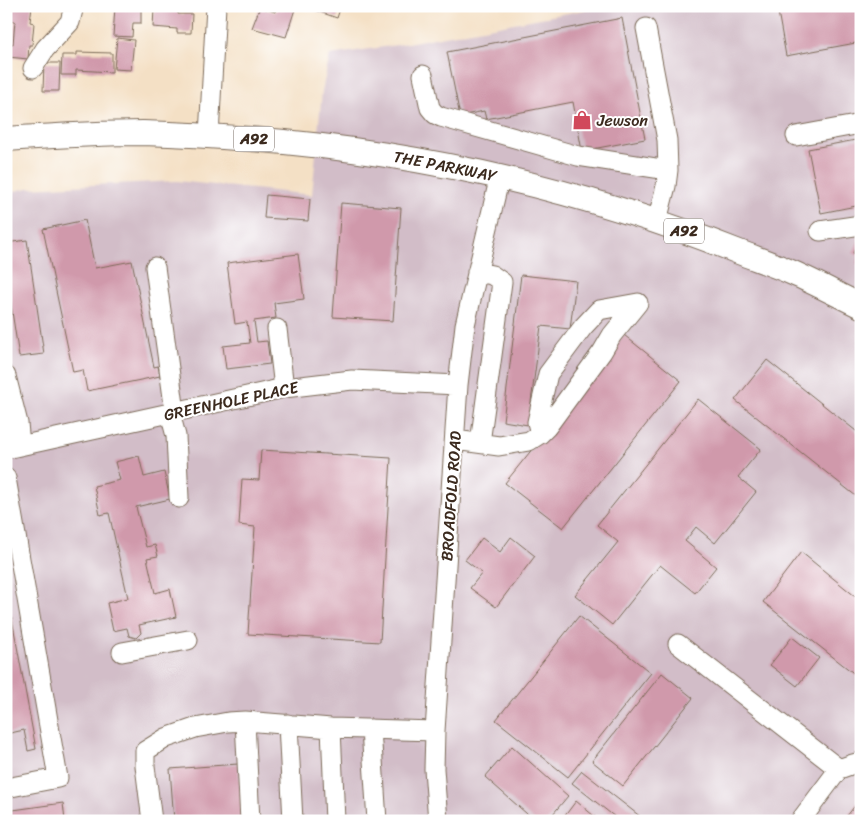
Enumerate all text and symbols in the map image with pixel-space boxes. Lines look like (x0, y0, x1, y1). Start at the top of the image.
place label: Jewson (596, 106, 648, 135)
shop icon: Jewson (571, 109, 593, 131)
road number: A92 (234, 126, 274, 152)
street label: THE PARKWAY (391, 142, 500, 190)
road number: A92 (664, 218, 704, 244)
street label: GREENHOLE PLACE (161, 372, 302, 429)
street label: BROADFOLD ROAD (432, 430, 470, 562)

